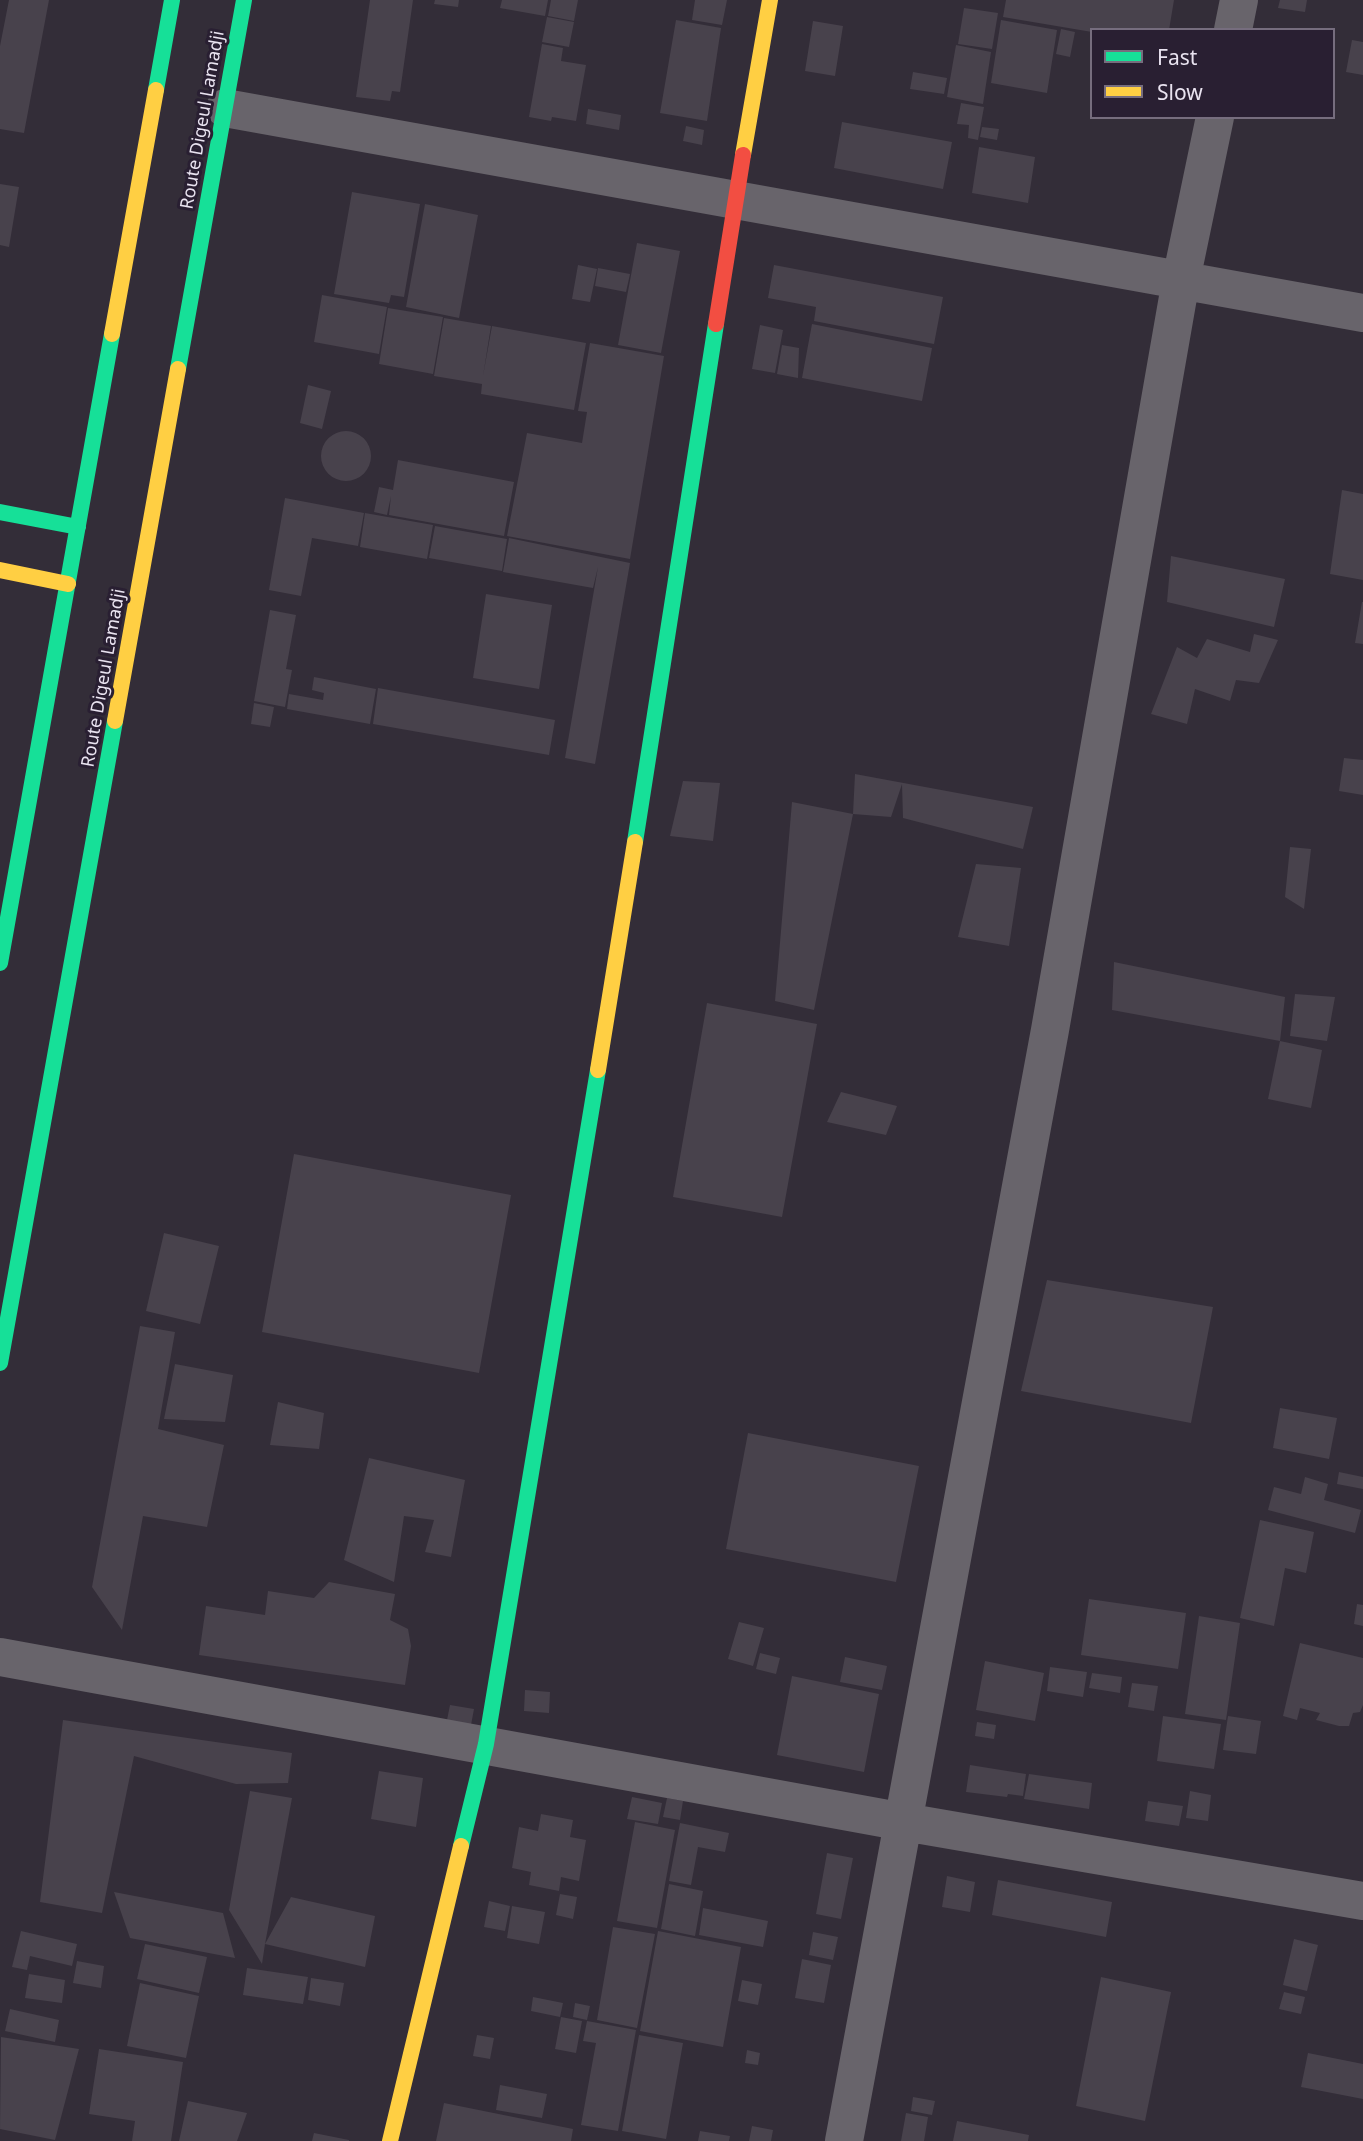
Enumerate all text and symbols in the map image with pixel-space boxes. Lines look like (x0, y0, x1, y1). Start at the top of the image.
legend (1090, 28, 1335, 119)
street label: Route Digeul Lamadji (177, 29, 229, 211)
text: Fast (1157, 43, 1197, 71)
text: Slow (1157, 78, 1203, 106)
street label: Route Digeul Lamadji (78, 587, 130, 769)

